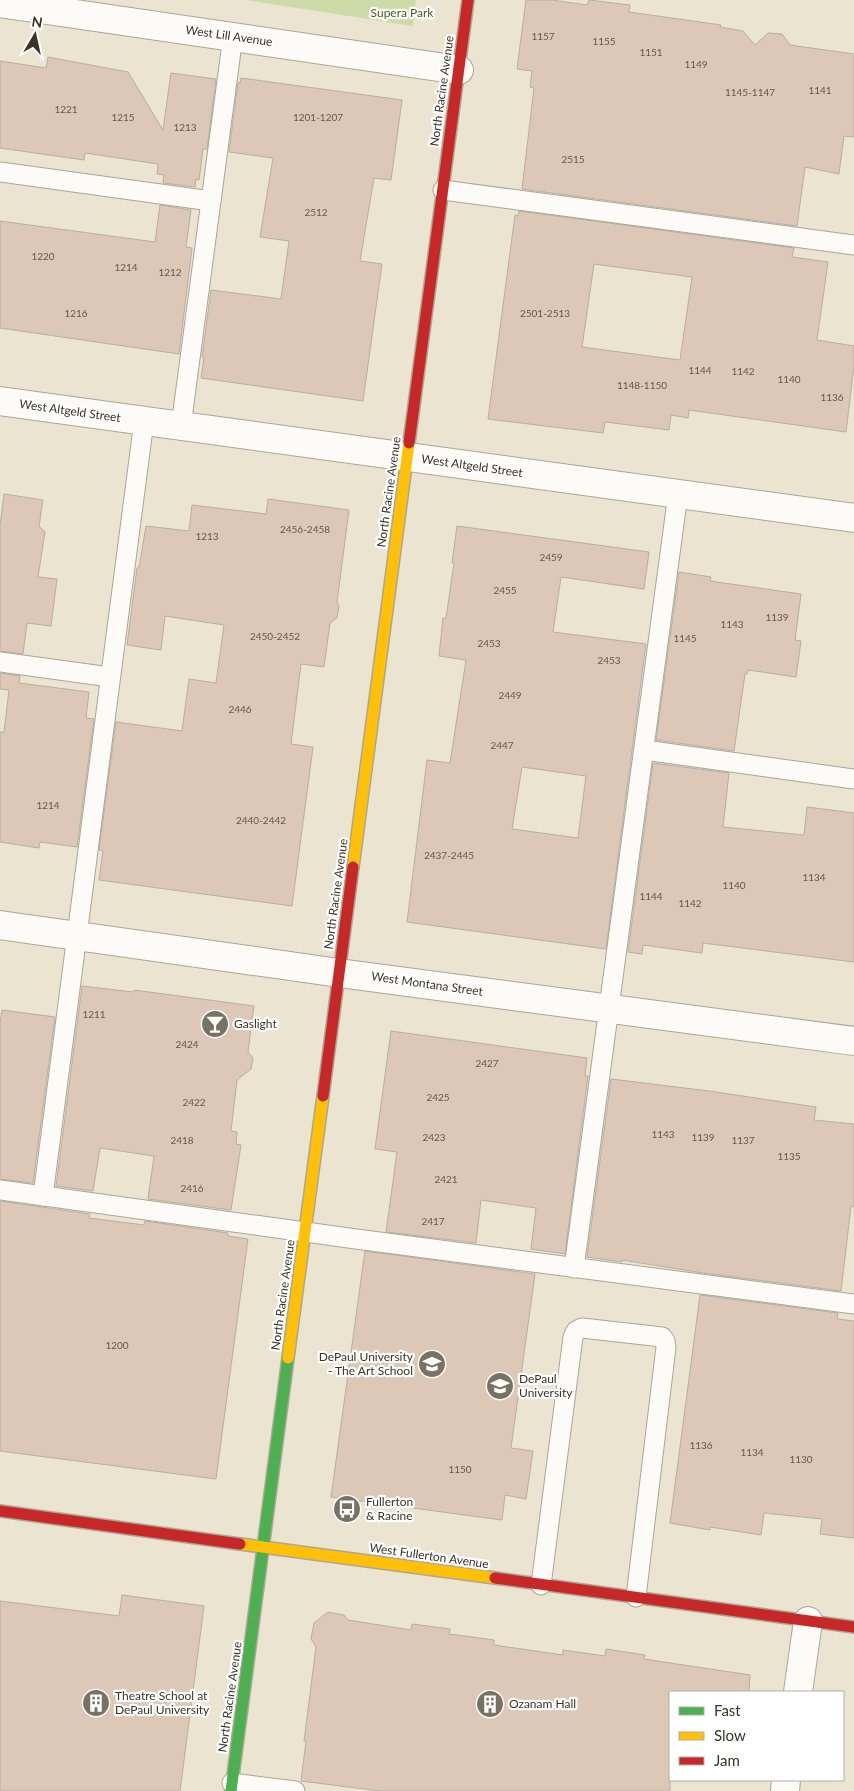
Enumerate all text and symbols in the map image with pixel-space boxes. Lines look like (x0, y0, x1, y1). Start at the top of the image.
park label: Supera Park (371, 5, 434, 20)
north arrow (10, 10, 60, 60)
text: N (30, 12, 44, 31)
street label: West Lill Avenue (185, 22, 274, 49)
house number: 1157 (531, 30, 555, 42)
street label: North Racine Avenue (426, 35, 457, 147)
house number: 1155 (592, 35, 616, 47)
house number: 1151 (639, 46, 663, 58)
house number: 1149 (684, 58, 708, 70)
house number: 1141 (808, 84, 832, 96)
house number: 1145-1147 (725, 86, 775, 98)
house number: 1221 (54, 103, 78, 115)
house number: 1215 (111, 111, 135, 123)
house number: 1201-1207 (293, 111, 343, 123)
house number: 1213 (173, 121, 197, 133)
house number: 2515 (561, 153, 585, 165)
house number: 2512 (304, 206, 328, 218)
house number: 1220 (31, 250, 55, 262)
house number: 1214 (114, 261, 138, 273)
house number: 1212 (158, 266, 182, 278)
house number: 1216 (64, 307, 88, 319)
house number: 2501-2513 (520, 307, 570, 319)
house number: 1144 (688, 364, 712, 376)
house number: 1142 (731, 365, 755, 377)
house number: 1140 (777, 373, 801, 385)
house number: 1148-1150 (617, 379, 667, 391)
house number: 1136 (820, 391, 844, 403)
street label: West Altgeld Street (18, 396, 122, 425)
street label: North Racine Avenue (373, 436, 404, 548)
street label: West Altgeld Street (420, 451, 524, 480)
house number: 2456-2458 (280, 523, 330, 535)
house number: 1213 (195, 530, 219, 542)
house number: 2459 (539, 551, 563, 563)
house number: 2455 (493, 584, 517, 596)
house number: 1139 (765, 611, 789, 623)
house number: 1143 (720, 618, 744, 630)
house number: 2450-2452 (250, 630, 300, 642)
house number: 1145 (673, 632, 697, 644)
house number: 2453 (477, 637, 501, 649)
house number: 2453 (597, 654, 621, 666)
house number: 2449 (498, 689, 522, 701)
house number: 2446 (228, 703, 252, 715)
house number: 2447 (490, 739, 514, 751)
house number: 1214 (36, 799, 60, 811)
house number: 2440-2442 (236, 814, 286, 826)
street label: North Racine Avenue (320, 838, 351, 950)
house number: 2437-2445 (424, 849, 474, 861)
house number: 1134 (802, 871, 826, 883)
house number: 1140 (722, 879, 746, 891)
house number: 1144 (639, 890, 663, 902)
house number: 1142 (678, 897, 702, 909)
street label: West Montana Street (370, 968, 485, 999)
house number: 1211 (82, 1008, 106, 1020)
bar icon: Gaslight (200, 1009, 230, 1039)
place label: Gaslight (234, 1016, 277, 1031)
house number: 2424 (175, 1038, 199, 1050)
house number: 2427 (475, 1057, 499, 1069)
house number: 2425 (426, 1091, 450, 1103)
house number: 2422 (182, 1096, 206, 1108)
house number: 1143 (651, 1128, 675, 1140)
house number: 2423 (422, 1131, 446, 1143)
house number: 1139 (691, 1131, 715, 1143)
house number: 2418 (170, 1134, 194, 1146)
house number: 1137 (731, 1134, 755, 1146)
house number: 1135 (777, 1150, 801, 1162)
house number: 2421 (434, 1173, 458, 1185)
house number: 2416 (180, 1182, 204, 1194)
house number: 2417 (421, 1215, 445, 1227)
street label: North Racine Avenue (267, 1239, 298, 1351)
house number: 1200 (105, 1339, 129, 1351)
place label: DePaul University - The Art School (319, 1349, 414, 1378)
school or university icon: DePaul University - The Art School (417, 1349, 447, 1379)
school or university icon: DePaul University (485, 1371, 515, 1401)
place label: DePaul University (519, 1371, 573, 1400)
house number: 1136 (689, 1439, 713, 1451)
house number: 1134 (740, 1446, 764, 1458)
house number: 1130 (789, 1453, 813, 1465)
house number: 1150 (448, 1463, 472, 1475)
bus stop icon: Fullerton & Racine (332, 1494, 362, 1524)
place label: Fullerton & Racine (366, 1494, 413, 1523)
street label: West Fullerton Avenue (369, 1540, 490, 1571)
street label: North Racine Avenue (214, 1641, 245, 1753)
building icon: Theatre School at DePaul University (81, 1688, 111, 1718)
place label: Theatre School at DePaul University (115, 1688, 210, 1717)
building icon: Ozanam Hall (475, 1689, 505, 1719)
legend (669, 1691, 844, 1781)
place label: Ozanam Hall (509, 1696, 576, 1711)
text: Fast (714, 1701, 741, 1719)
text: Slow (714, 1726, 746, 1744)
text: Jam (714, 1751, 740, 1769)

